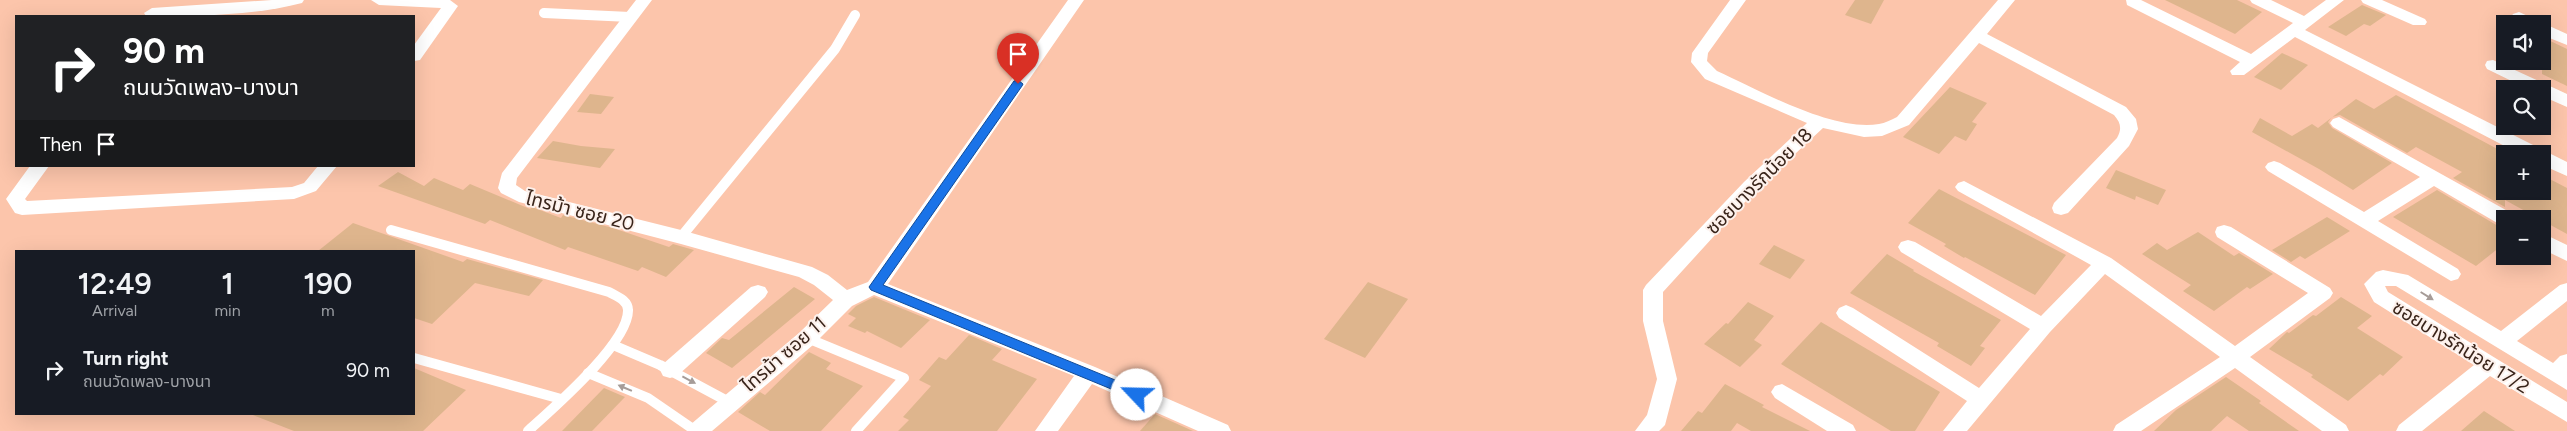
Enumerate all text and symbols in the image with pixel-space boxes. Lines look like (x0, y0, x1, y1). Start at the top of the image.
map controls (2496, 15, 2551, 265)
button: sound (2496, 15, 2551, 70)
text: 90 m (123, 30, 205, 72)
pin (997, 33, 1039, 84)
icon: right (40, 35, 105, 100)
icon: arrive (1004, 40, 1032, 68)
text: ถนนวัดเพลง-บางนา (123, 74, 299, 101)
button: search (2496, 80, 2551, 135)
street label: ซอยบางรักน้อย 18 (1701, 123, 1817, 239)
icon: arrive (92, 130, 120, 158)
text: Then (40, 133, 82, 156)
button: + (2496, 145, 2551, 200)
street label: ไทรม้า ซอย 20 (522, 186, 637, 236)
button: − (2496, 210, 2551, 265)
text: 12:49 (78, 265, 152, 302)
text: 1 (221, 265, 234, 302)
text: 190 (303, 265, 352, 302)
one-way arrow (2420, 291, 2433, 300)
street label: ซอยบางรักน้อย 17/2 (2388, 296, 2534, 398)
text: Arrival (92, 301, 137, 320)
text: min (214, 301, 241, 320)
text: m (321, 301, 335, 320)
street label: ไทรม้า ซอย 11 (737, 311, 831, 397)
text: Turn right (83, 347, 169, 370)
icon: right (40, 356, 68, 384)
text: 90 m (346, 359, 390, 382)
position arrow (1110, 368, 1162, 420)
text: ถนนวัดเพลง-บางนา (83, 372, 211, 391)
one-way arrow (682, 376, 697, 384)
one-way arrow (618, 383, 632, 391)

